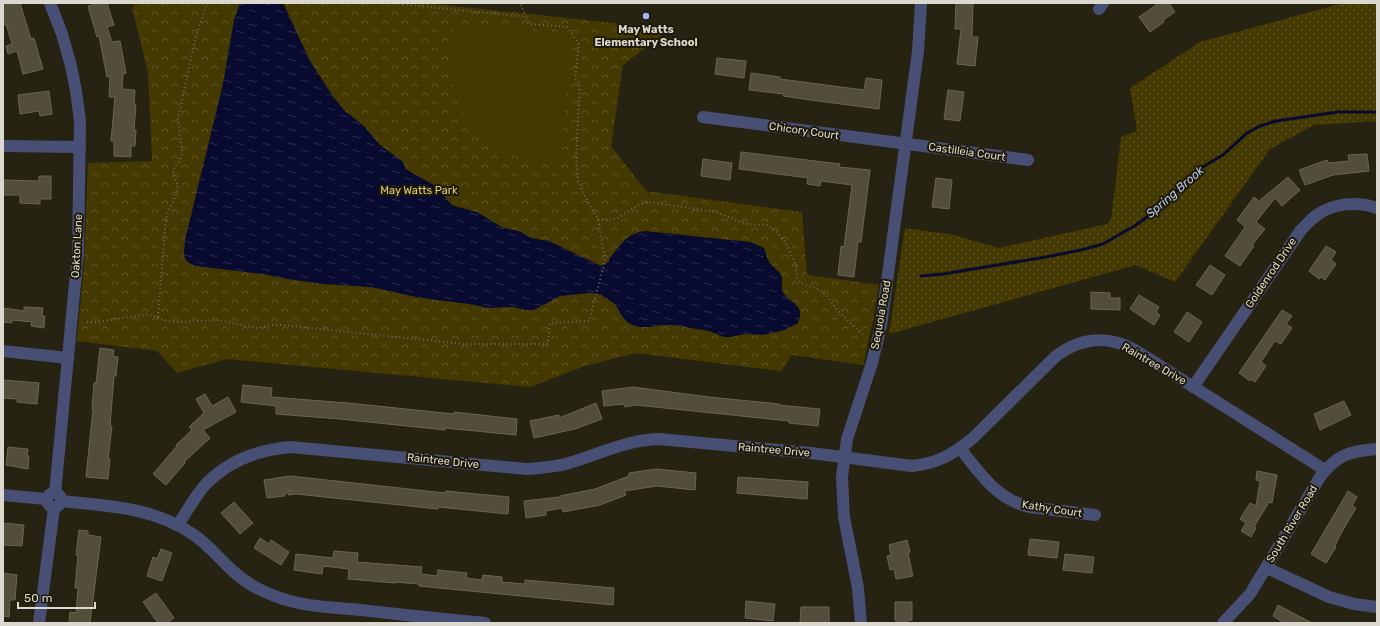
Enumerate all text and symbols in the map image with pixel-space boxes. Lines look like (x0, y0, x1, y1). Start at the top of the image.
marker: May Watts Elementary School (641, 11, 651, 21)
place label: May Watts Elementary School (594, 23, 698, 49)
street label: Chicory Court (768, 120, 840, 142)
street label: Castilleia Court (928, 140, 1007, 164)
water label: Spring Brook (1143, 163, 1207, 221)
park label: May Watts Park (380, 184, 458, 197)
street label: Oakton Lane (69, 214, 85, 278)
street label: Goldenrod Drive (1243, 235, 1299, 311)
street label: Sequoia Road (869, 279, 893, 351)
street label: Raintree Drive (1119, 340, 1189, 388)
street label: Raintree Drive (737, 440, 811, 460)
street label: Raintree Drive (406, 451, 480, 471)
street label: South River Road (1264, 483, 1320, 565)
street label: Kathy Court (1021, 498, 1084, 520)
scale bar (18, 584, 95, 610)
text: 50 m (24, 591, 52, 605)

